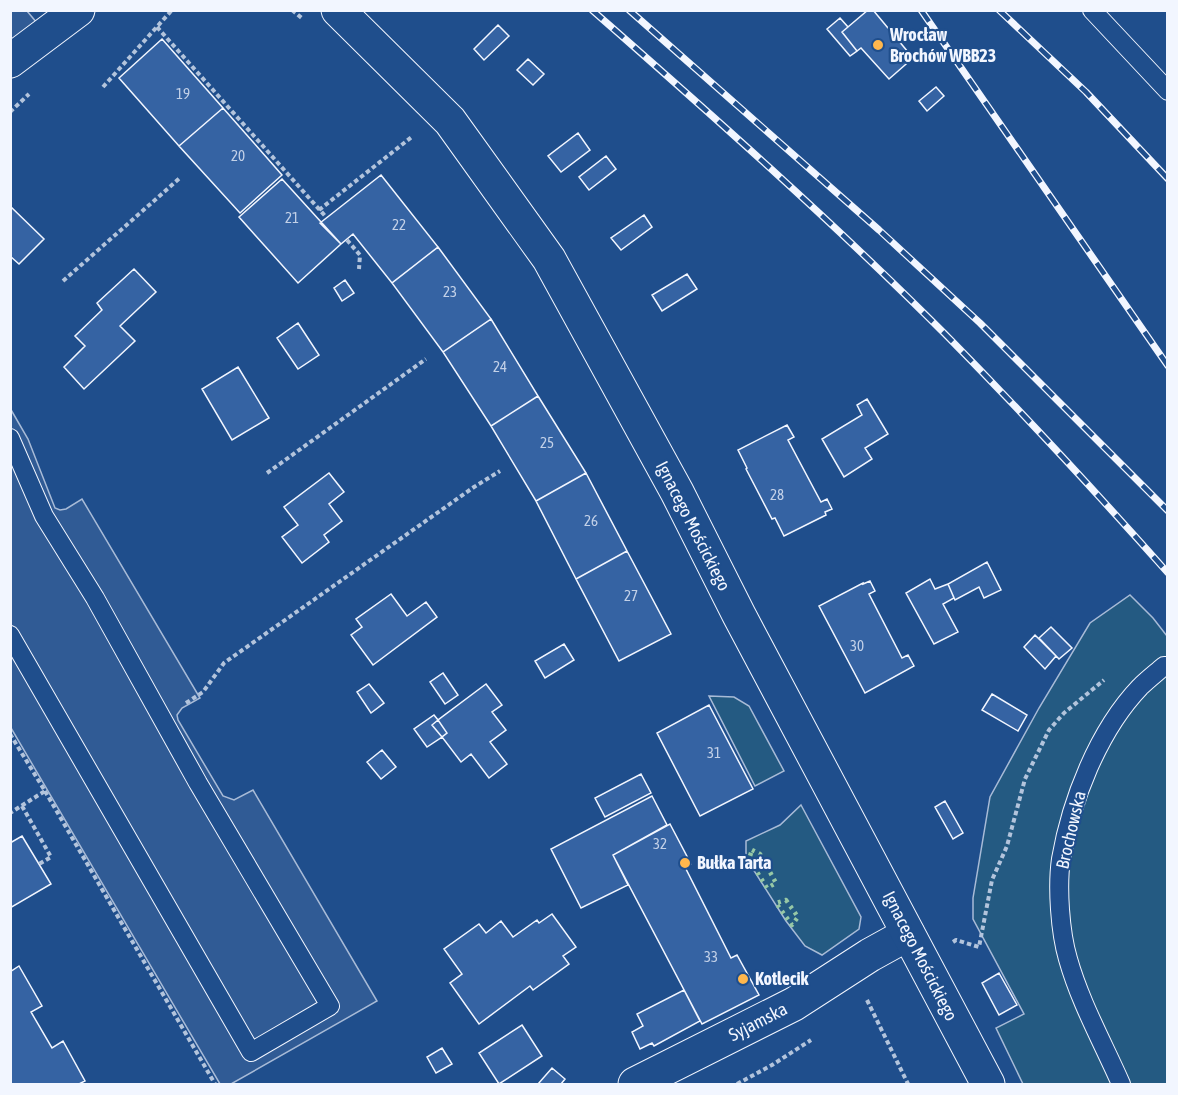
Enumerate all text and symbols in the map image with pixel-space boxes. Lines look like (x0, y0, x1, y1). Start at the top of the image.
place label: Wrocław Brochów WBB23 (889, 24, 996, 66)
marker: Wrocław Brochów WBB23 (871, 38, 885, 52)
house number: 19 (176, 85, 190, 102)
house number: 20 (231, 147, 245, 164)
house number: 21 (285, 209, 299, 226)
house number: 22 (392, 216, 406, 233)
house number: 23 (443, 283, 457, 300)
house number: 24 (493, 358, 507, 375)
house number: 25 (540, 434, 554, 451)
street label: Ignacego Mościckiego (652, 458, 735, 594)
house number: 28 (770, 486, 784, 503)
house number: 26 (584, 512, 598, 529)
house number: 27 (624, 587, 638, 604)
house number: 30 (850, 637, 864, 654)
house number: 31 (707, 744, 721, 761)
street label: Brochowska (1051, 789, 1090, 871)
house number: 32 (653, 835, 667, 852)
place label: Bułka Tarta (697, 852, 771, 873)
marker: Bułka Tarta (678, 856, 692, 870)
street label: Ignacego Mościckiego (879, 888, 962, 1024)
house number: 33 (704, 948, 718, 965)
place label: Kotlecik (755, 968, 810, 989)
marker: Kotlecik (736, 972, 750, 986)
street label: Syjamska (725, 998, 791, 1045)

